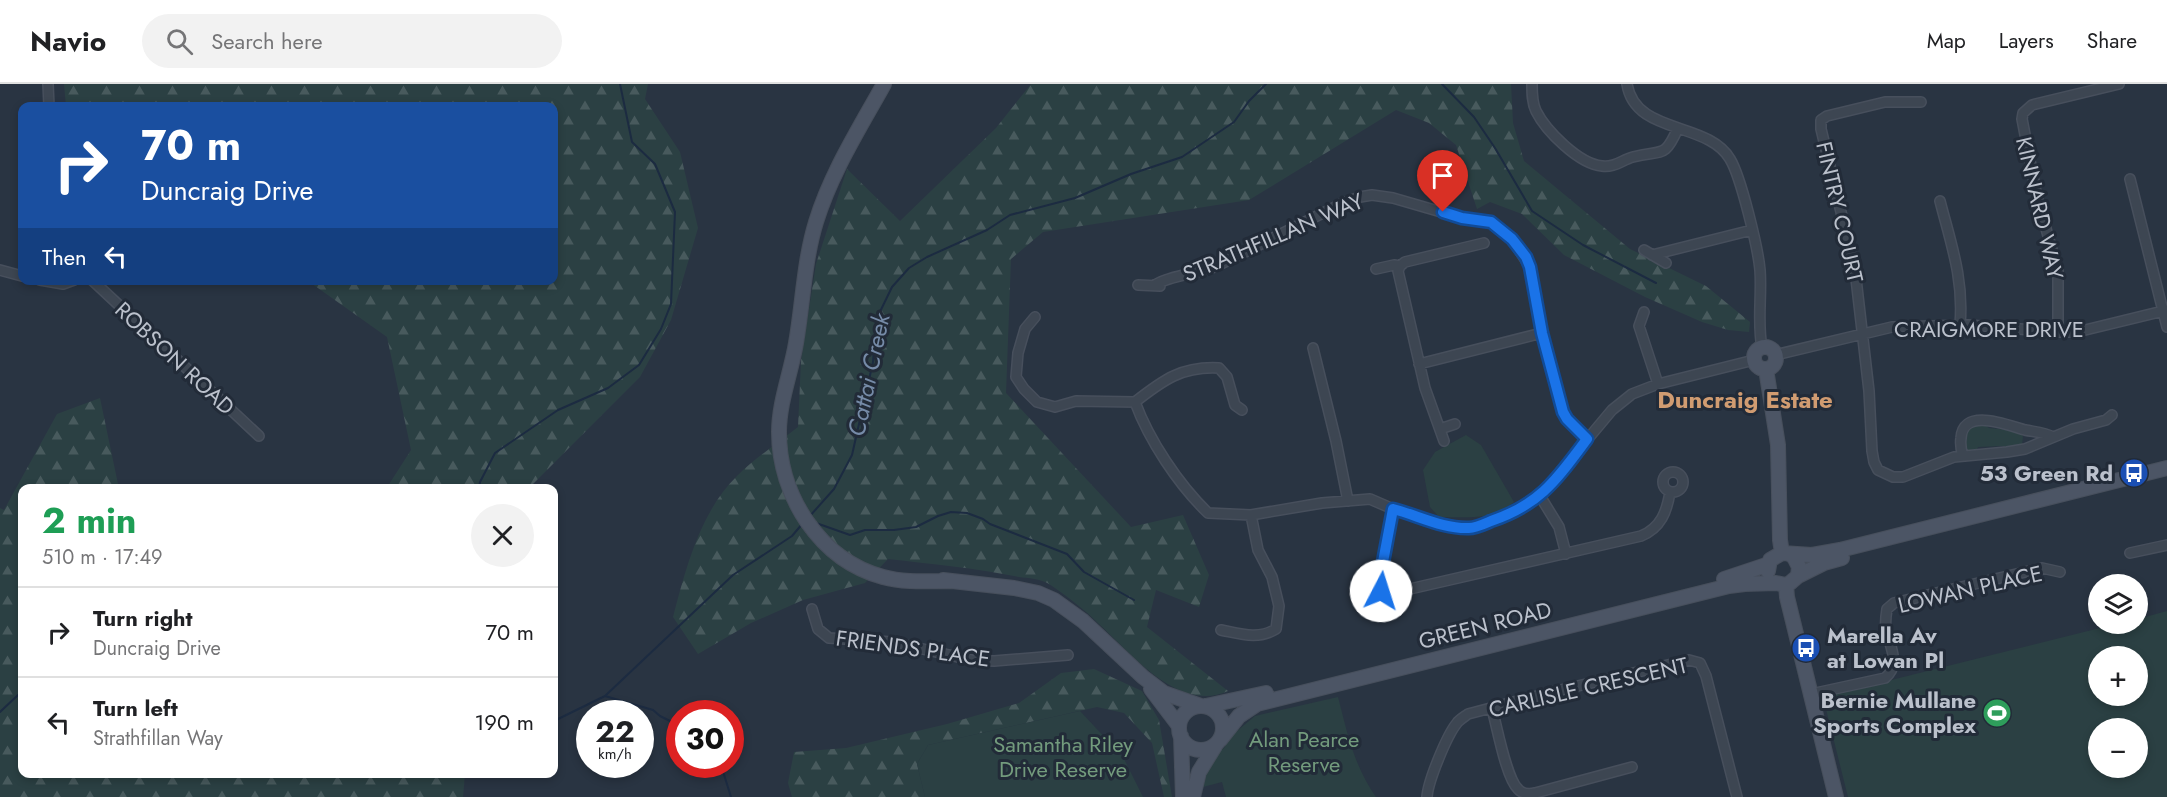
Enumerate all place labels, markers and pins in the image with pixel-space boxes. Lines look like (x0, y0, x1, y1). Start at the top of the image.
pin (1417, 150, 1468, 212)
place label: 53 Green Rd (1980, 457, 2113, 489)
bus stop icon: 53 Green Rd (2118, 457, 2150, 489)
place label: Marella Av at Lowan Pl (1827, 619, 1944, 676)
bus stop icon: Marella Av at Lowan Pl (1790, 632, 1822, 664)
place label: Bernie Mullane Sports Complex (1813, 684, 1976, 741)
sports icon: Bernie Mullane Sports Complex (1981, 697, 2013, 729)

